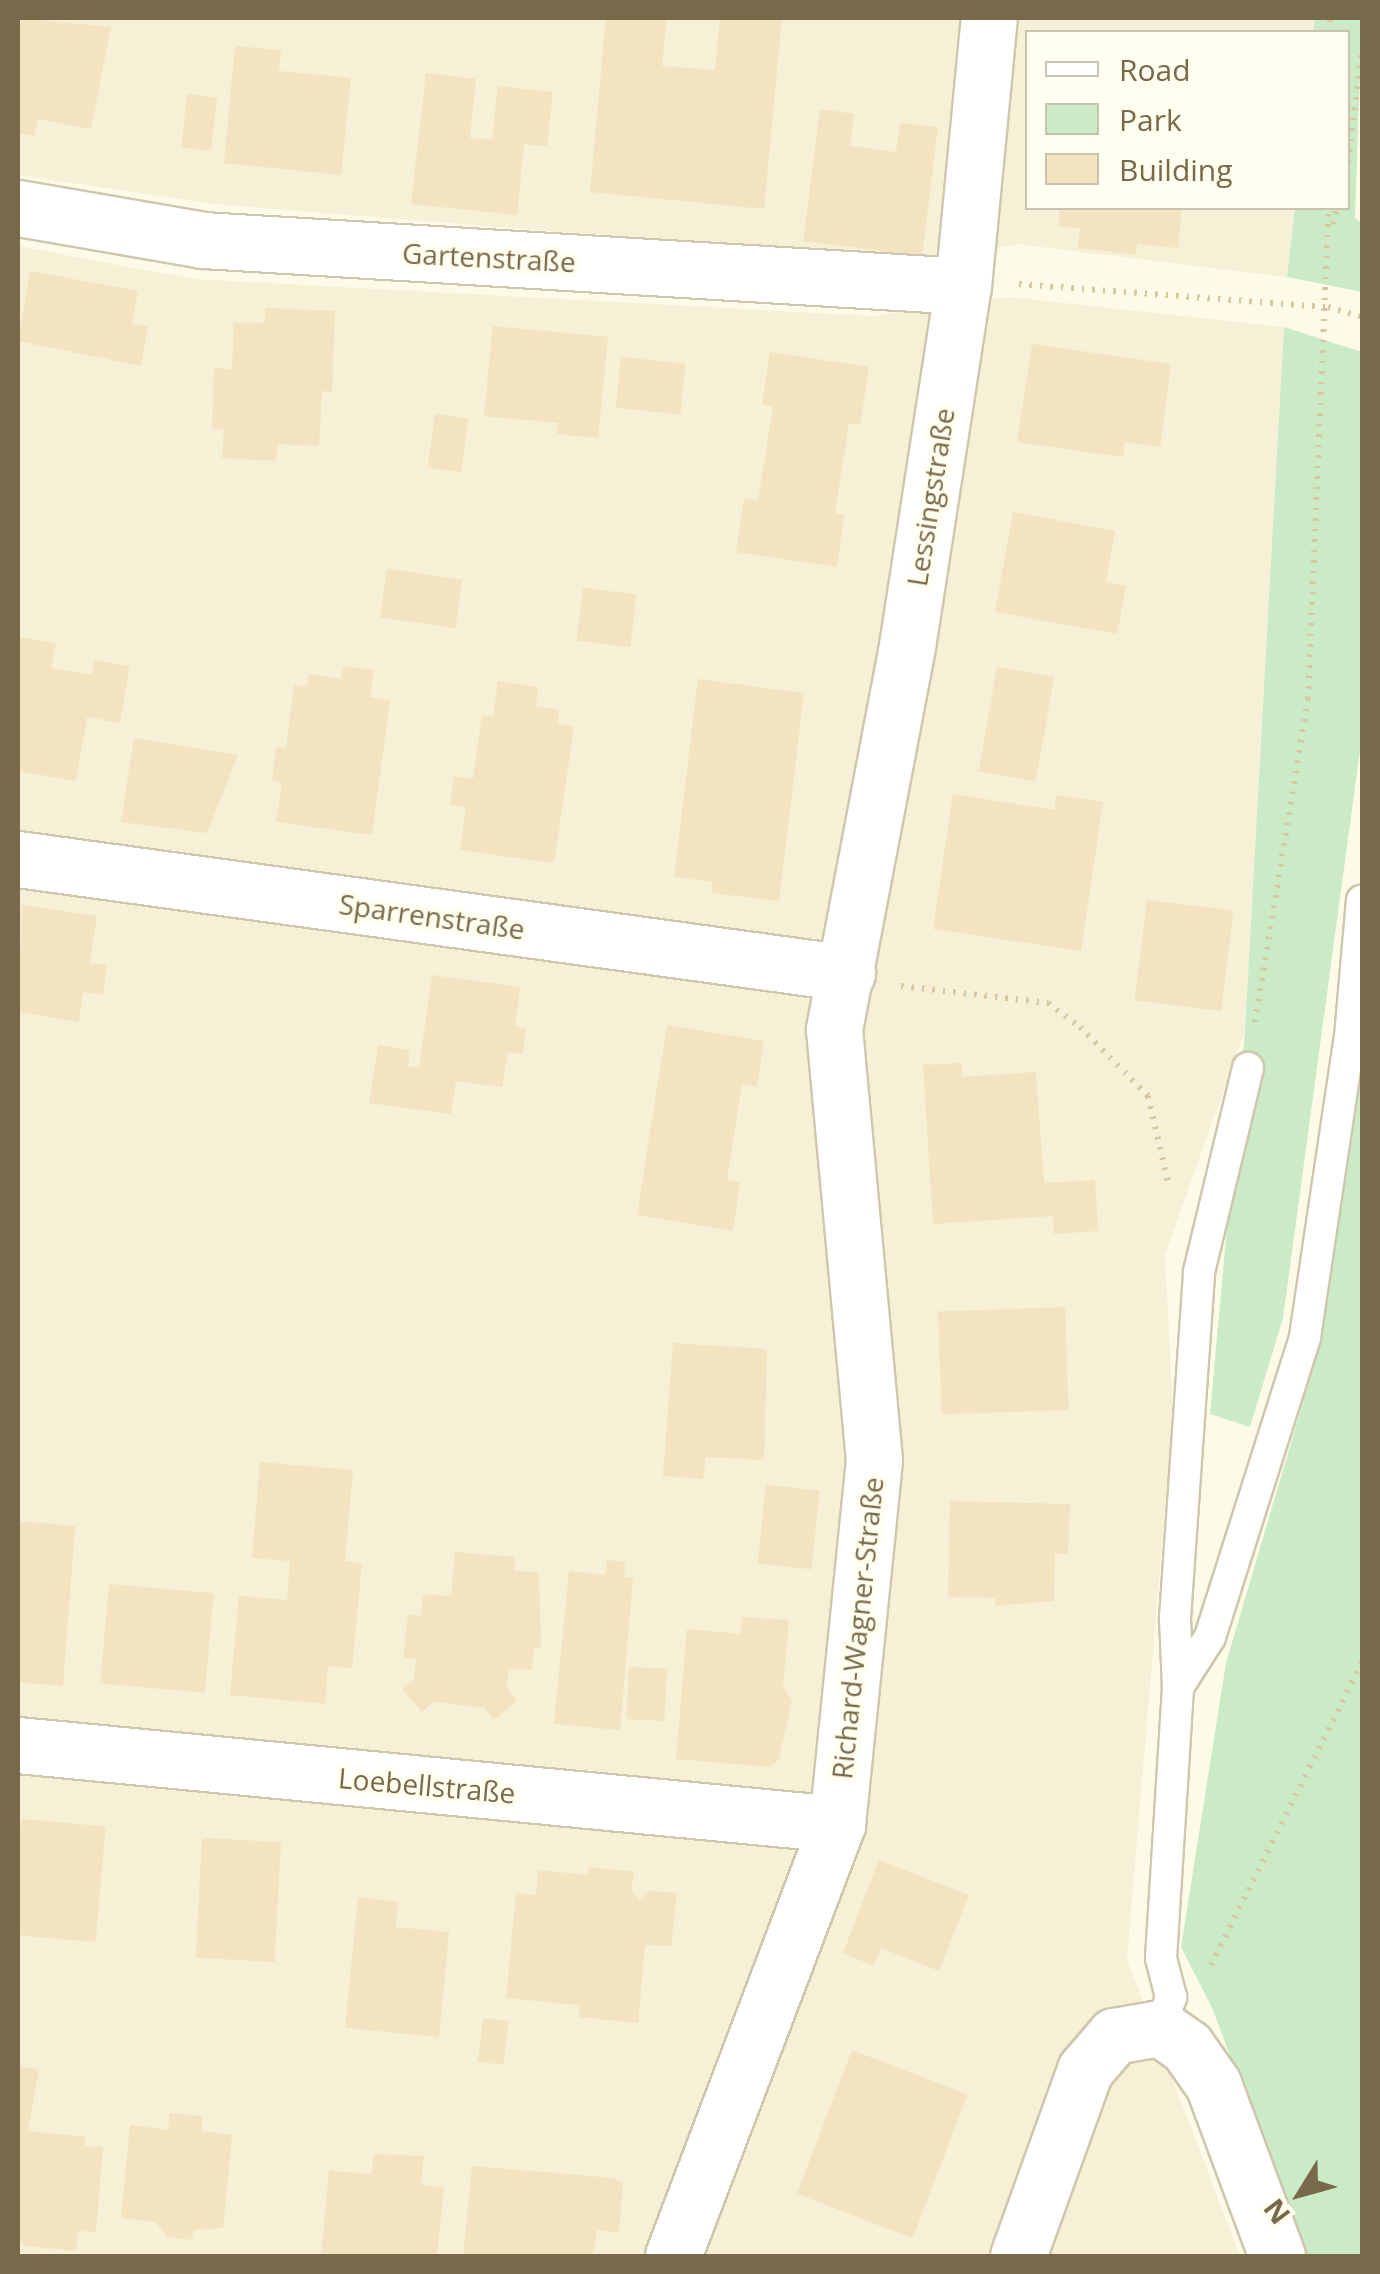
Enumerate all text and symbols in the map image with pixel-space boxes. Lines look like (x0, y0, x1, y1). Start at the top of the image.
legend (1025, 30, 1350, 210)
text: Road (1119, 49, 1191, 90)
text: Park (1119, 99, 1182, 140)
text: Building (1119, 149, 1233, 190)
street label: Gartenstraße (401, 236, 577, 278)
street label: Lessingstraße (899, 406, 961, 588)
street label: Sparrenstraße (337, 886, 527, 946)
street label: Richard-Wagner-Straße (824, 1475, 890, 1781)
street label: Loebellstraße (337, 1761, 517, 1809)
north arrow (1250, 2144, 1350, 2244)
text: N (1254, 2192, 1298, 2233)

